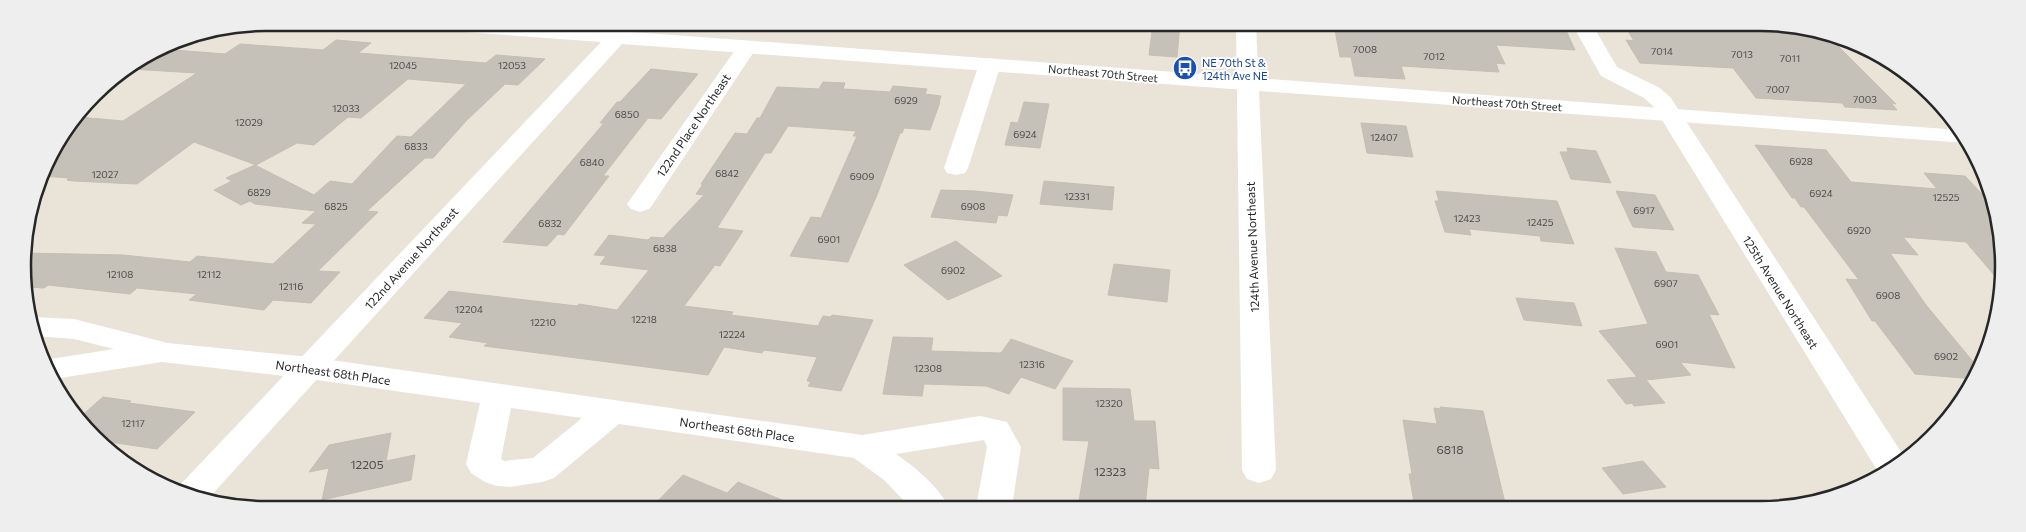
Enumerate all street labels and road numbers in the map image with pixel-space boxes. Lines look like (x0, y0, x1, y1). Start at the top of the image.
street label: Northeast 70th Street (1048, 62, 1159, 84)
street label: 122nd Place Northeast (653, 71, 733, 179)
street label: Northeast 70th Street (1452, 93, 1563, 113)
street label: 124th Avenue Northeast (1243, 181, 1261, 313)
street label: 122nd Avenue Northeast (361, 204, 461, 312)
street label: 125th Avenue Northeast (1740, 233, 1822, 351)
street label: Northeast 68th Place (275, 357, 391, 387)
street label: Northeast 68th Place (679, 414, 795, 444)

